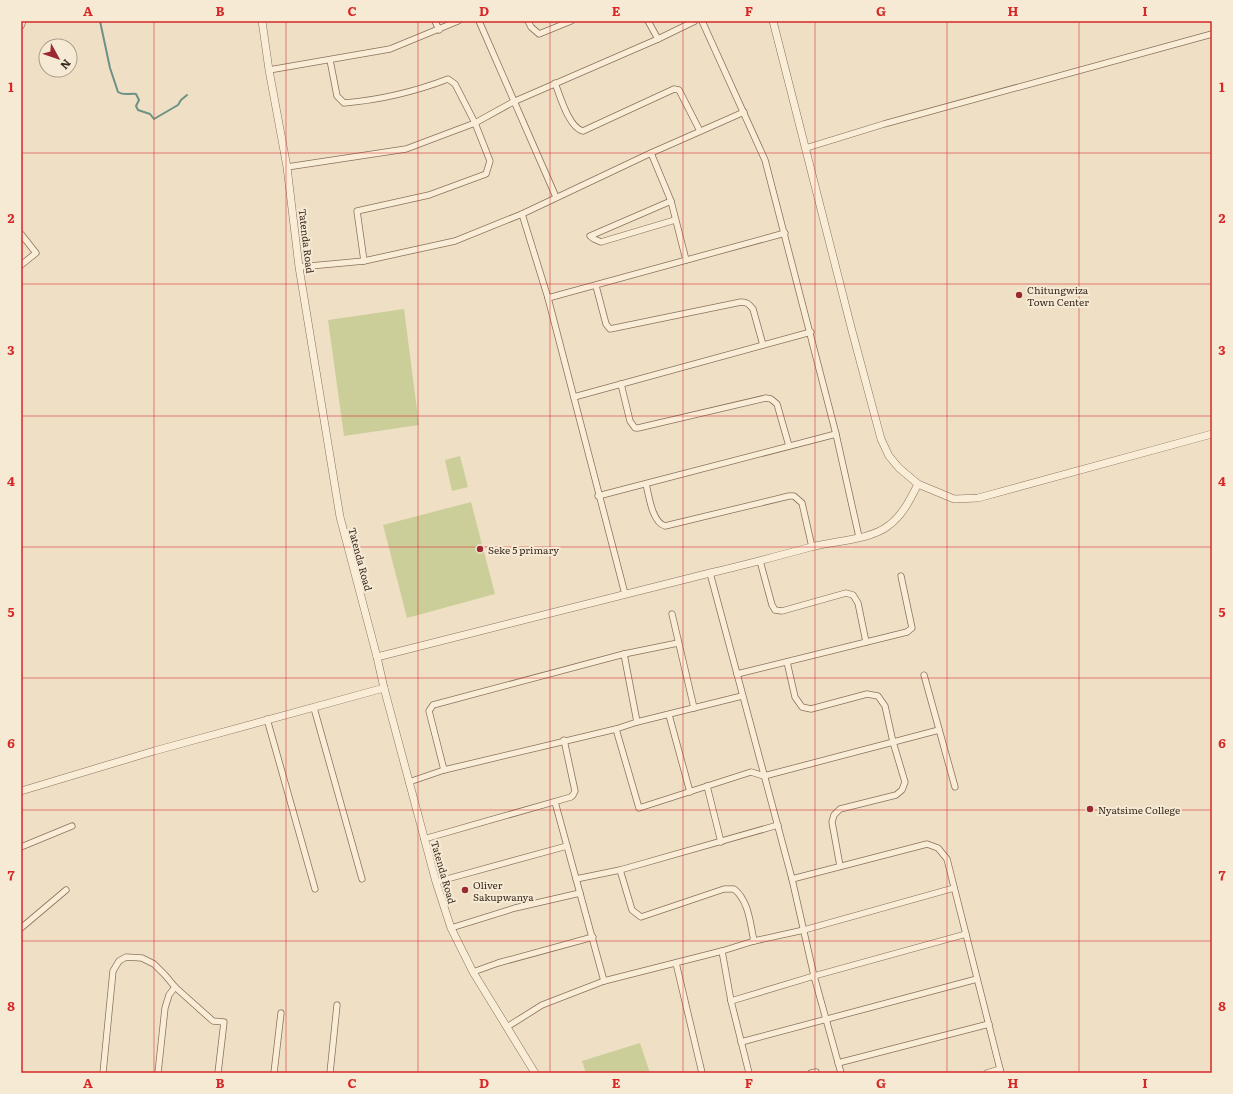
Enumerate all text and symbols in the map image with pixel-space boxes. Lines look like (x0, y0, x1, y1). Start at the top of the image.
text: A (83, 1, 93, 20)
text: B (216, 1, 225, 20)
text: C (347, 1, 357, 20)
text: D (479, 1, 489, 20)
text: E (612, 1, 621, 20)
text: F (745, 1, 753, 20)
text: G (876, 1, 886, 20)
text: H (1008, 1, 1019, 20)
text: I (1142, 1, 1148, 20)
north arrow (38, 38, 78, 78)
text: N (57, 56, 76, 74)
text: 1 (8, 77, 14, 96)
text: 1 (1219, 77, 1225, 96)
text: 2 (8, 208, 15, 227)
street label: Tatenda Road (296, 208, 318, 274)
text: 2 (1219, 208, 1226, 227)
place label: Chitungwiza Town Center (1027, 282, 1089, 309)
marker: Chitungwiza Town Center (1014, 290, 1024, 300)
text: 3 (7, 340, 15, 359)
text: 3 (1218, 340, 1226, 359)
text: 4 (7, 471, 15, 490)
text: 4 (1218, 471, 1226, 490)
street label: Tatenda Road (345, 526, 377, 592)
place label: Seke 5 primary (488, 542, 559, 557)
marker: Seke 5 primary (475, 544, 485, 554)
text: 5 (7, 602, 15, 621)
text: 5 (1218, 602, 1226, 621)
text: 6 (7, 733, 15, 752)
text: 6 (1218, 733, 1226, 752)
place label: Nyatsime College (1098, 802, 1180, 817)
marker: Nyatsime College (1085, 804, 1095, 814)
street label: Tatenda Road (428, 839, 460, 905)
text: 7 (7, 865, 15, 884)
text: 7 (1218, 865, 1226, 884)
place label: Oliver Sakupwanya (473, 877, 534, 904)
marker: Oliver Sakupwanya (460, 885, 470, 895)
text: 8 (7, 996, 15, 1015)
text: 8 (1218, 996, 1226, 1015)
text: A (83, 1073, 93, 1092)
text: B (216, 1073, 225, 1092)
text: C (347, 1073, 357, 1092)
text: D (479, 1073, 489, 1092)
text: E (612, 1073, 621, 1092)
text: F (745, 1073, 753, 1092)
text: G (876, 1073, 886, 1092)
text: H (1008, 1073, 1019, 1092)
text: I (1142, 1073, 1148, 1092)

